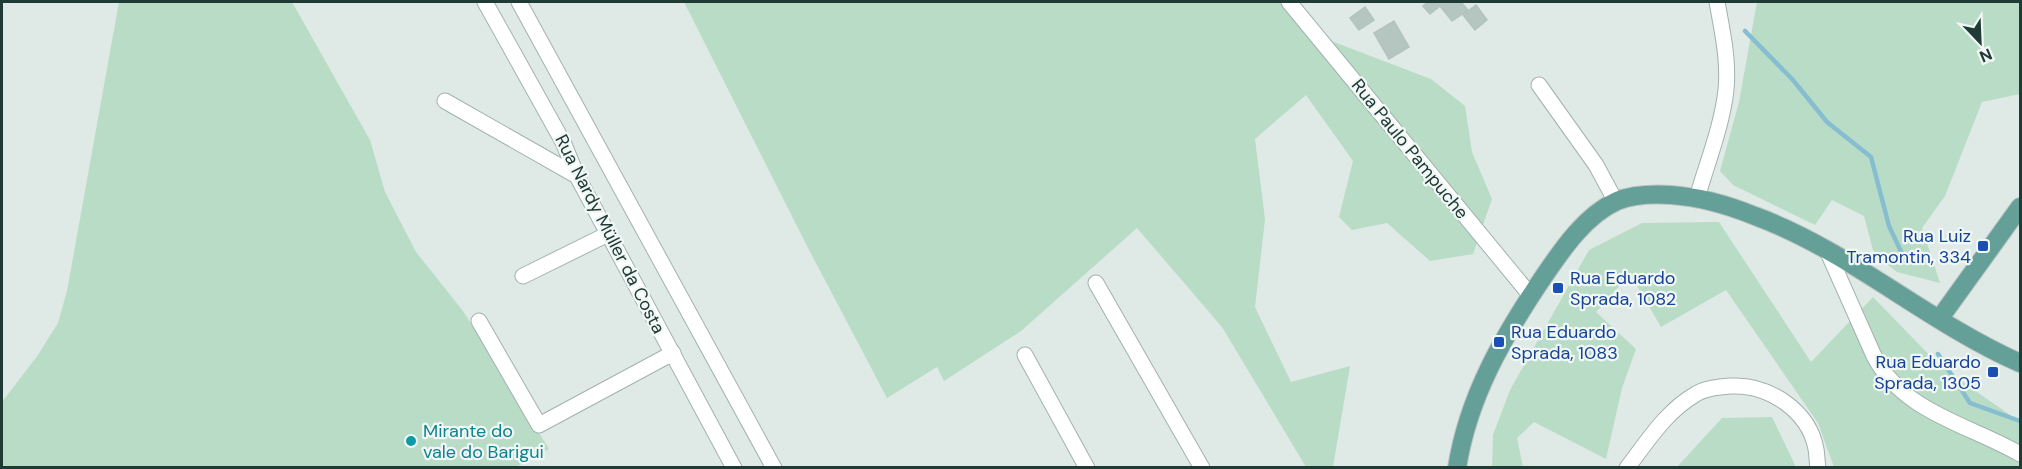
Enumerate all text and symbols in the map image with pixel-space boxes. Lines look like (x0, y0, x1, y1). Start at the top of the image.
north arrow (1950, 12, 2010, 72)
text: N (1976, 43, 1995, 67)
street label: Rua Paulo Pampuche (1346, 74, 1474, 224)
street label: Rua Nardy Müller da Costa (549, 130, 671, 338)
place label: Rua Luiz Tramontin, 334 (1846, 224, 1971, 269)
marker: Rua Luiz Tramontin, 334 (1976, 239, 1990, 253)
place label: Rua Eduardo Sprada, 1082 (1570, 266, 1676, 311)
marker: Rua Eduardo Sprada, 1082 (1551, 281, 1565, 295)
place label: Rua Eduardo Sprada, 1083 (1511, 320, 1618, 365)
marker: Rua Eduardo Sprada, 1083 (1492, 335, 1506, 349)
place label: Rua Eduardo Sprada, 1305 (1874, 350, 1981, 395)
marker: Rua Eduardo Sprada, 1305 (1986, 365, 2000, 379)
place label: Mirante do vale do Barigui (423, 419, 544, 464)
marker: Mirante do vale do Barigui (404, 434, 418, 448)

